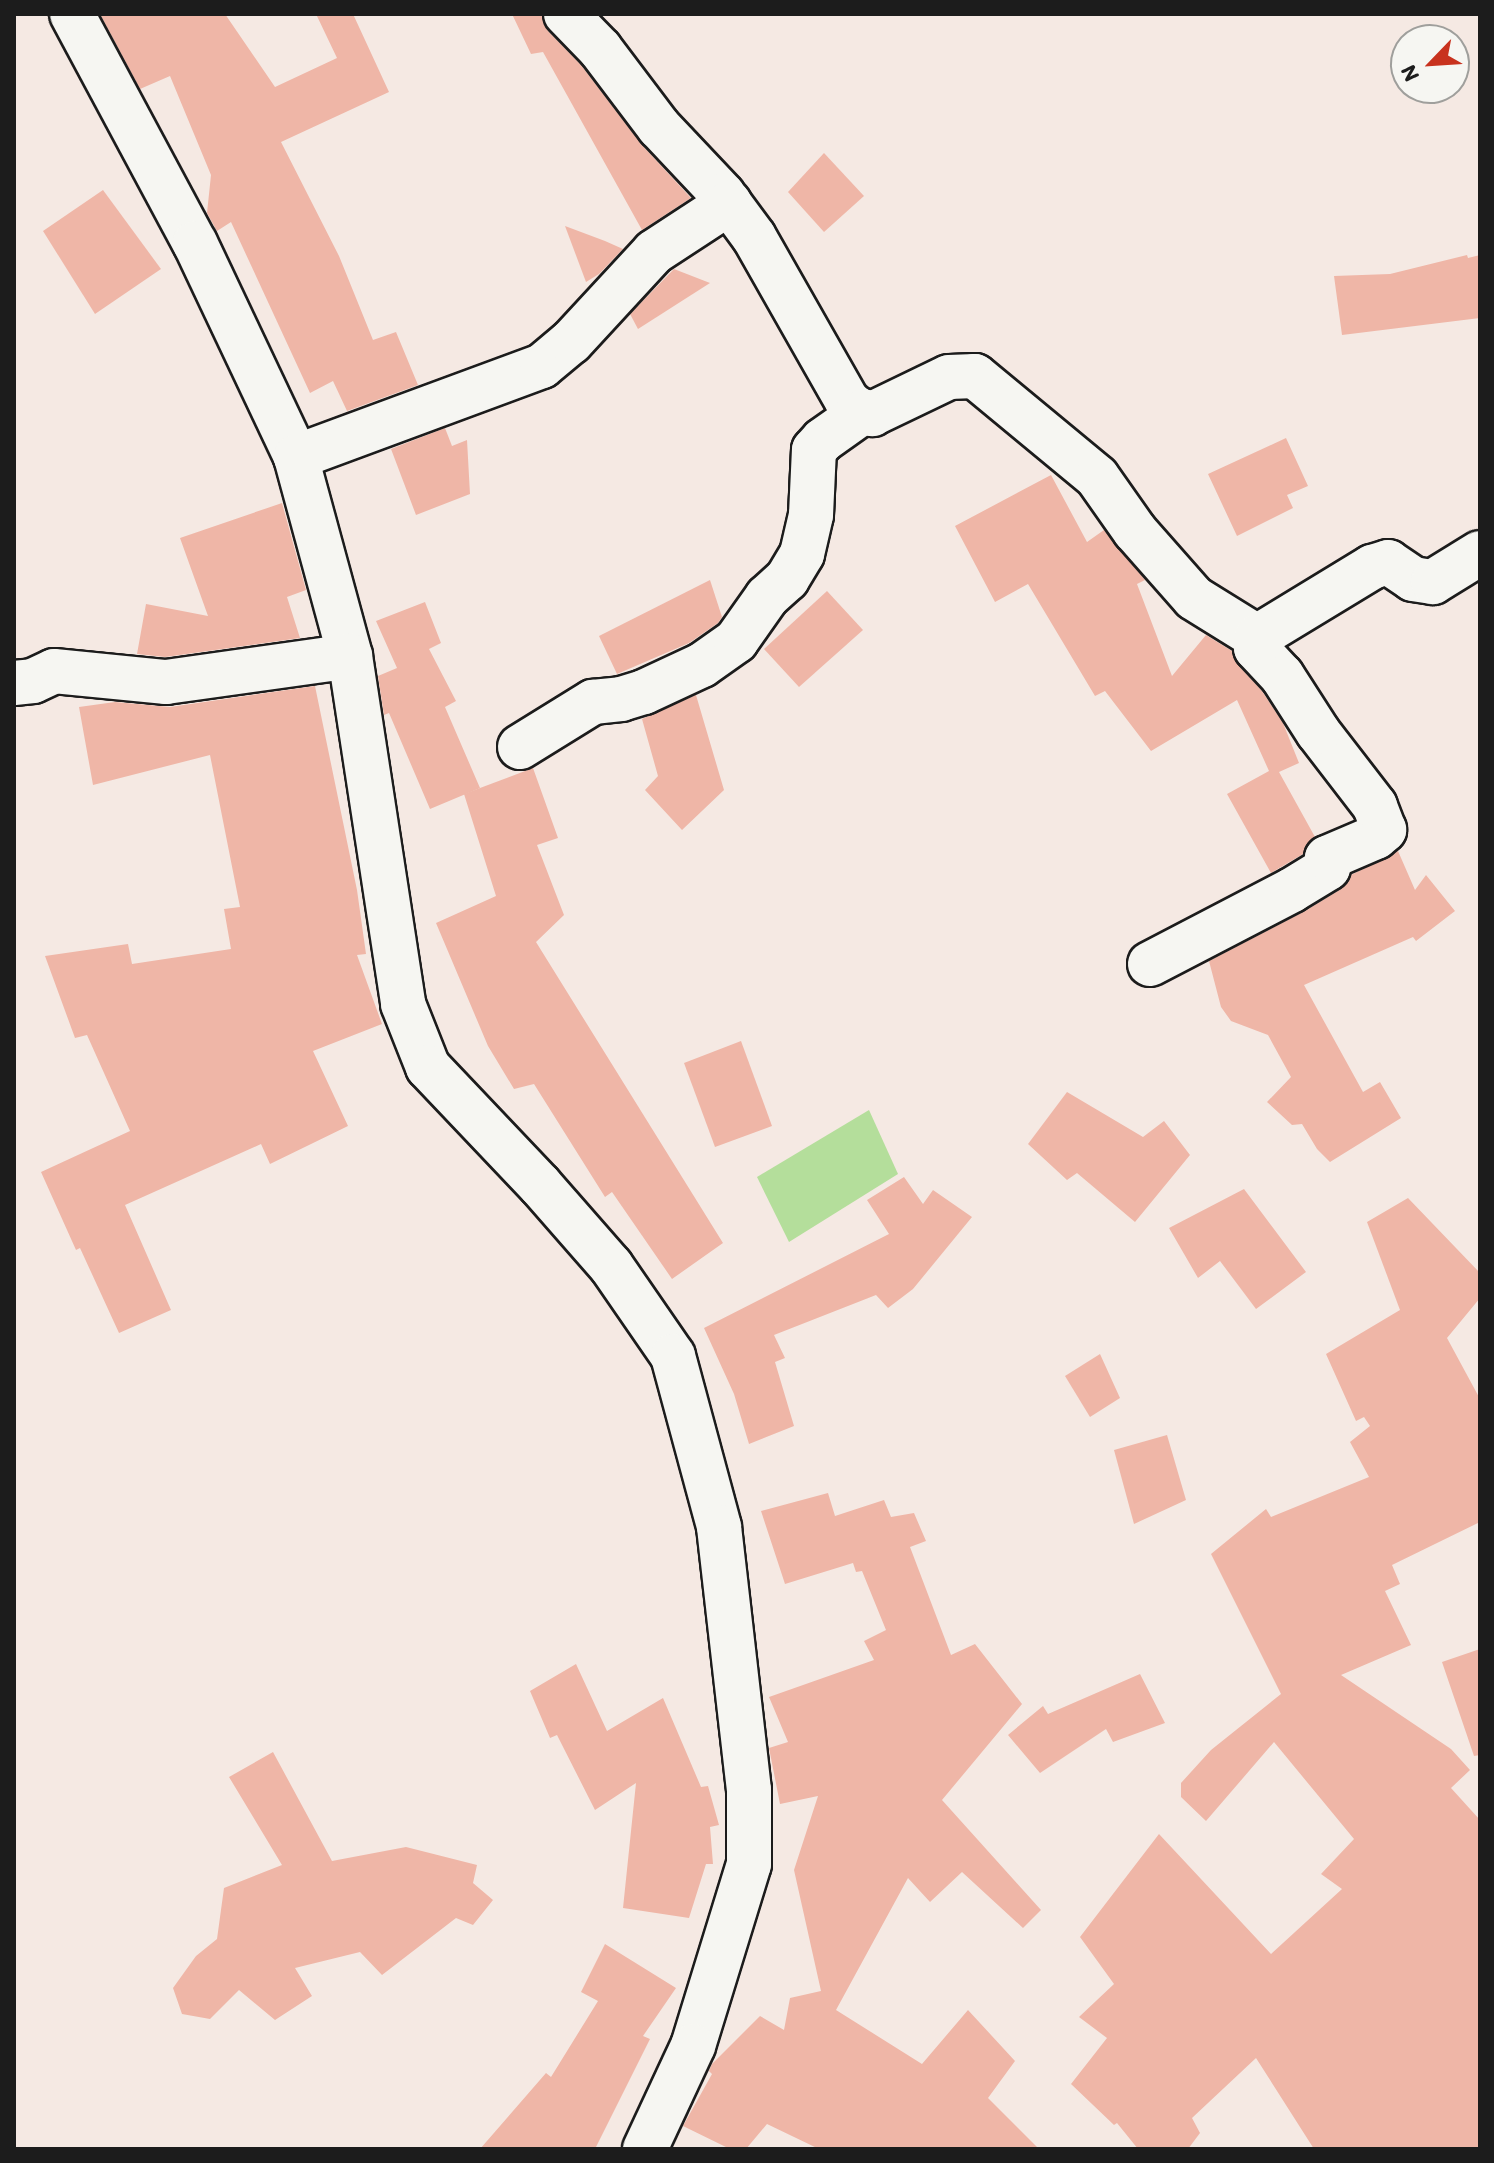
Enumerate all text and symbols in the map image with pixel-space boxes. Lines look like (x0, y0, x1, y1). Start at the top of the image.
north arrow (1390, 24, 1470, 104)
text: N (1394, 61, 1425, 86)

